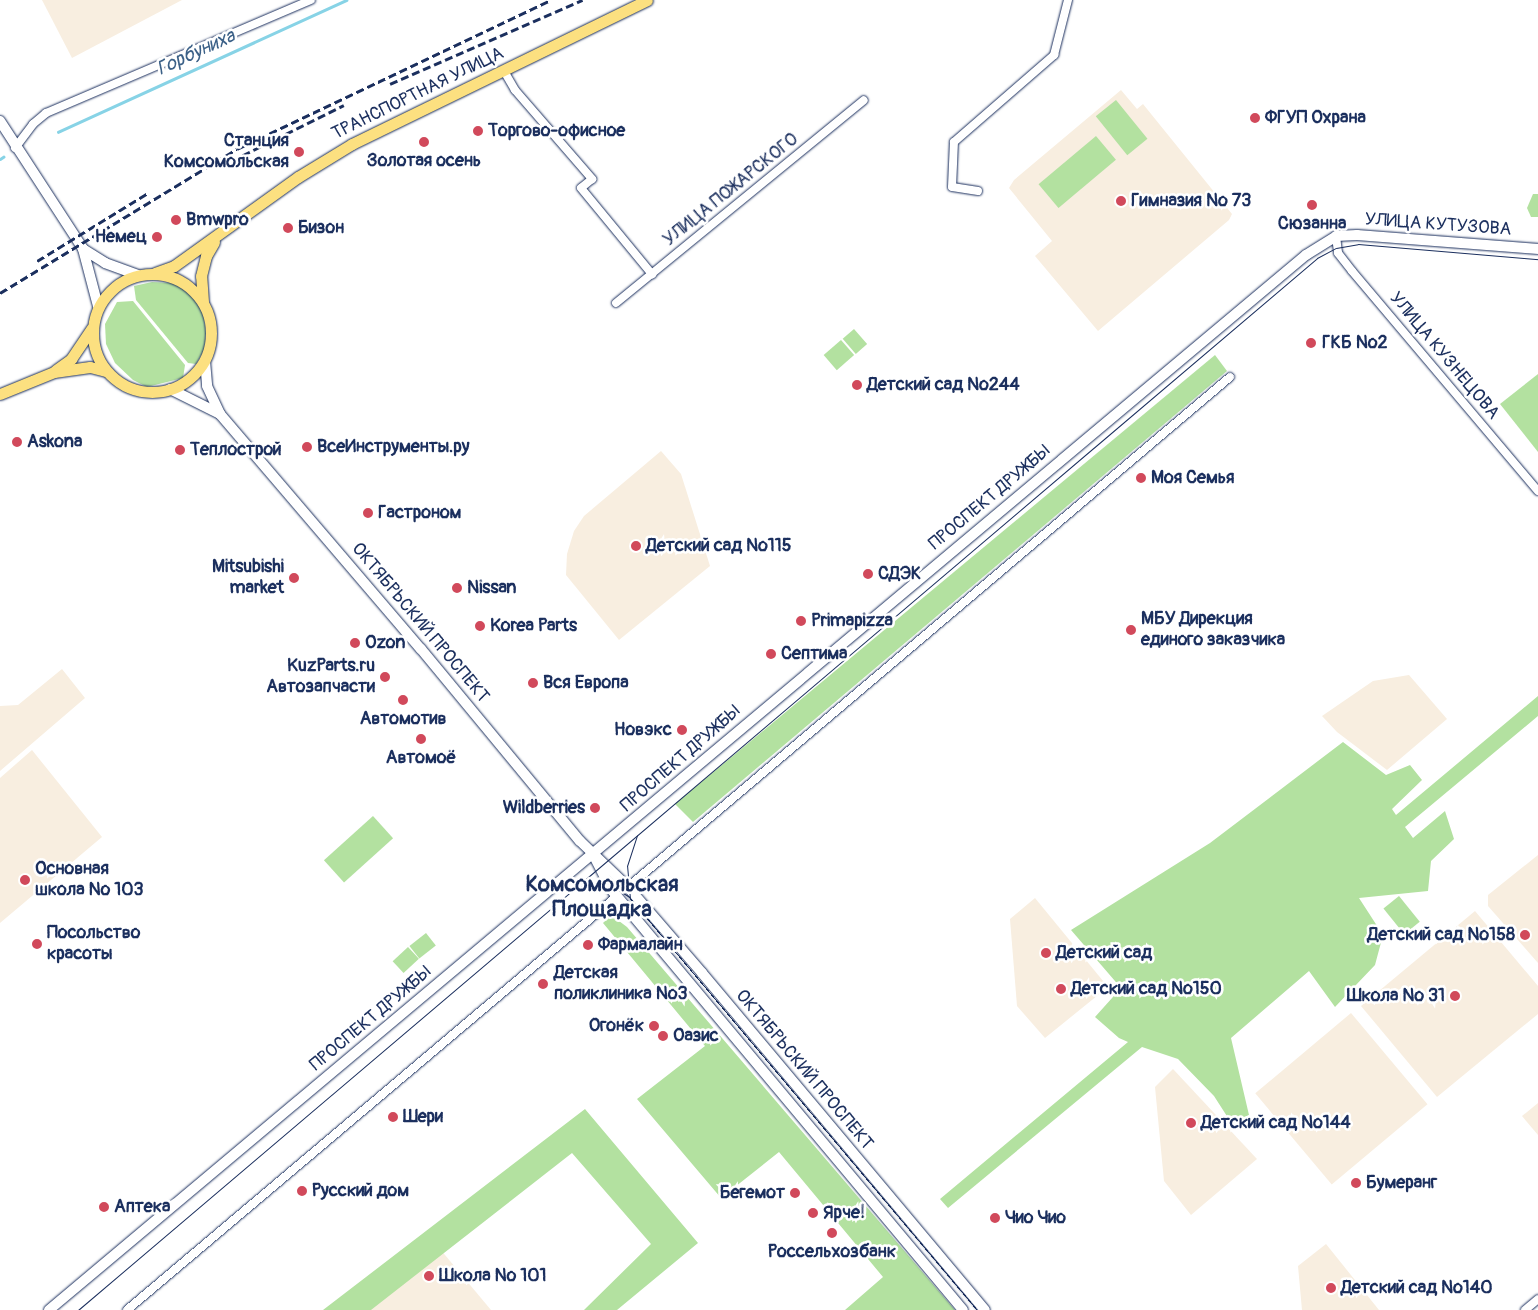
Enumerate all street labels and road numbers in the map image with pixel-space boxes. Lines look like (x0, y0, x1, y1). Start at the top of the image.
street label: ТРАНСПОРТНАЯ УЛИЦА (329, 43, 507, 145)
street label: УЛИЦА ПОЖАРСКОГО (659, 129, 803, 251)
street label: УЛИЦА КУТУЗОВА (1364, 209, 1512, 241)
street label: УЛИЦА КУЗНЕЦОВА (1384, 288, 1504, 424)
street label: ПРОСПЕКТ ДРУЖБЫ (925, 441, 1055, 555)
street label: ОКТЯБРЬСКИЙ ПРОСПЕКТ (347, 539, 493, 707)
street label: ПРОСПЕКТ ДРУЖБЫ (617, 701, 745, 817)
street label: ПРОСПЕКТ ДРУЖБЫ (306, 962, 436, 1076)
street label: ОКТЯБРЬСКИЙ ПРОСПЕКТ (731, 986, 877, 1154)

